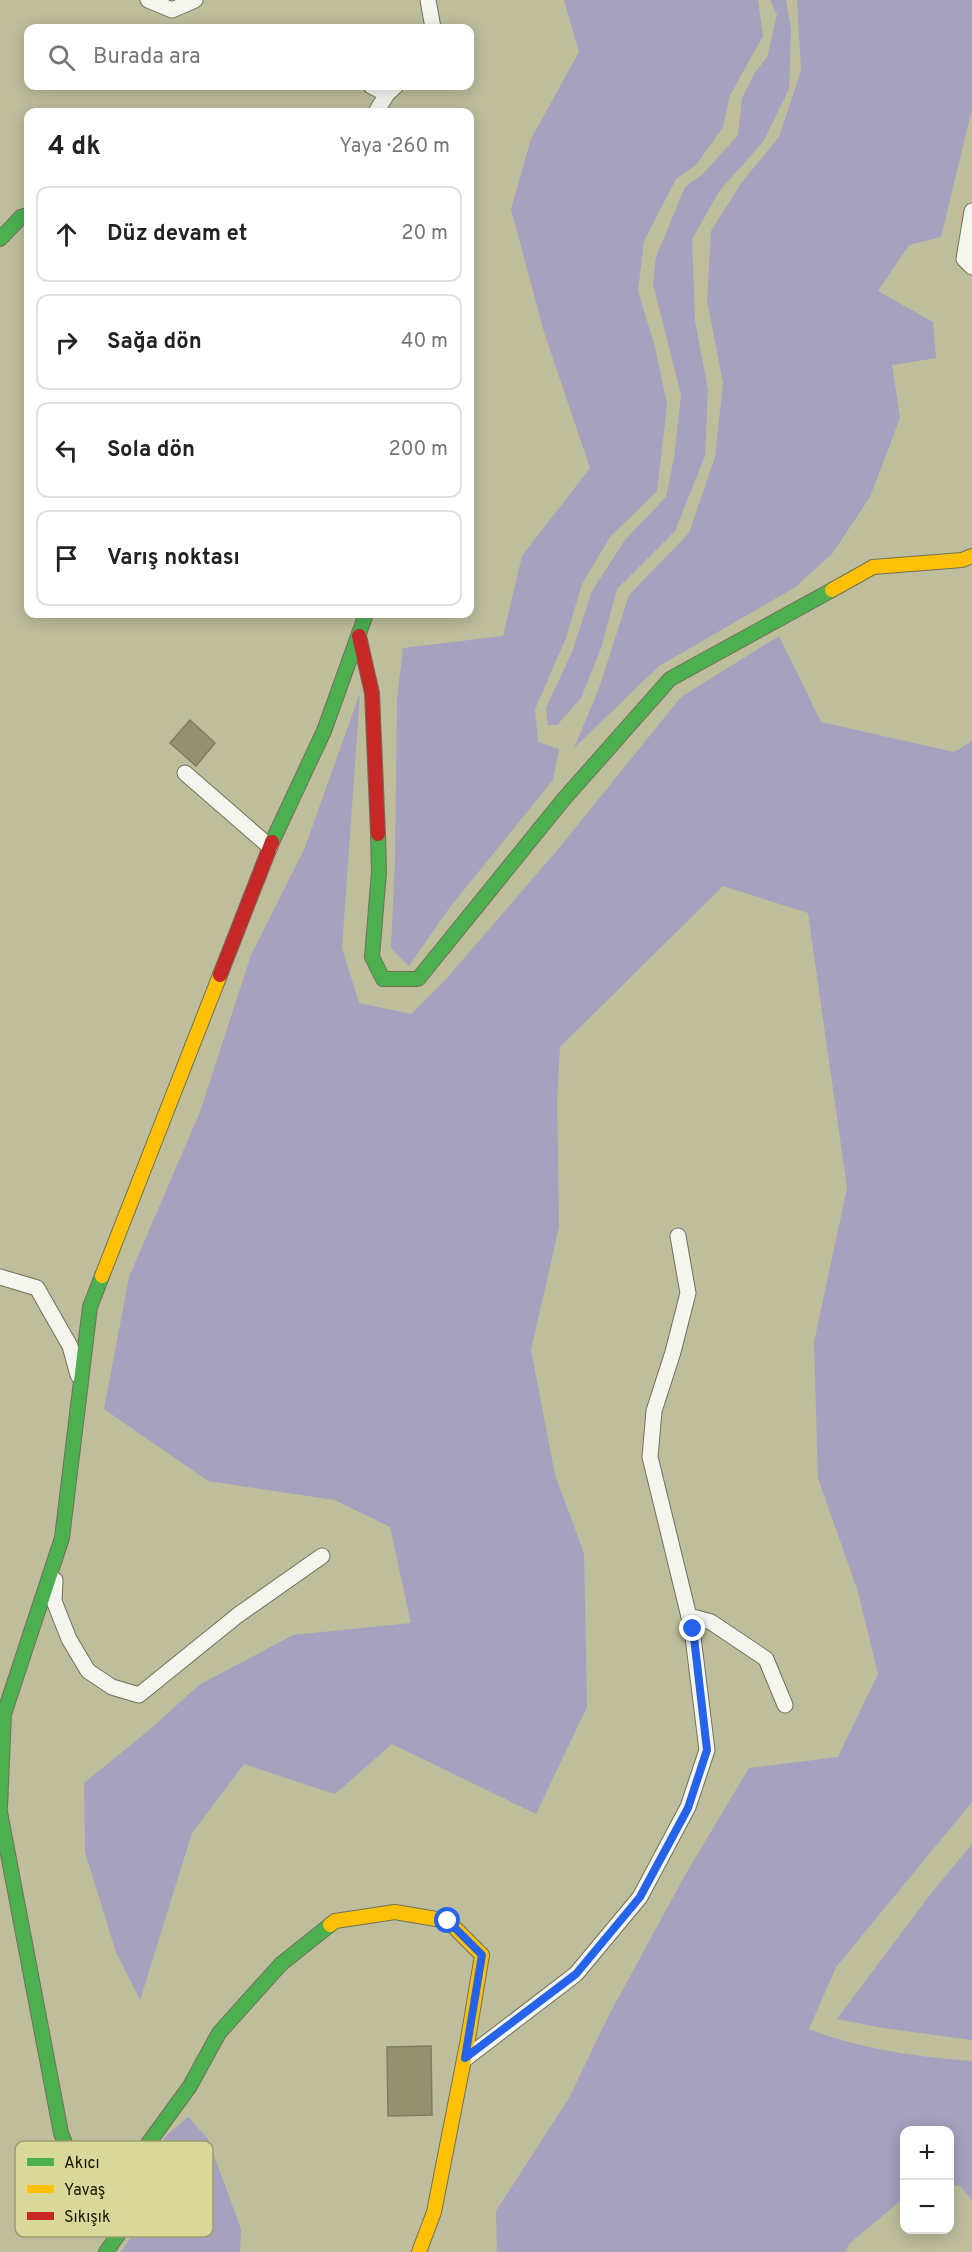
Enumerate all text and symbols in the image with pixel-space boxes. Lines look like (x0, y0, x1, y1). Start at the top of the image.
search box (24, 24, 474, 90)
icon: search (45, 41, 78, 74)
text: Burada ara (93, 44, 201, 71)
text: 4 dk (48, 131, 101, 164)
text: Yaya · 260 m (339, 134, 450, 160)
icon: ahead (50, 218, 83, 251)
text: Düz devam et (107, 221, 247, 248)
text: 20 m (401, 221, 448, 247)
icon: right (50, 326, 83, 359)
text: Sağa dön (107, 329, 202, 356)
text: 40 m (401, 329, 448, 355)
icon: left (50, 434, 83, 467)
text: Sola dön (107, 437, 195, 464)
text: 200 m (389, 437, 448, 463)
icon: arrive (50, 542, 83, 575)
text: Varış noktası (107, 545, 240, 572)
route end (679, 1615, 705, 1641)
route start (434, 1907, 460, 1933)
map controls (900, 2126, 954, 2234)
button: + (900, 2126, 954, 2180)
legend (15, 2141, 213, 2237)
text: Akıcı (64, 2154, 100, 2174)
button: − (900, 2180, 954, 2234)
text: Yavaş (64, 2181, 105, 2201)
text: Sıkışık (64, 2208, 110, 2228)

